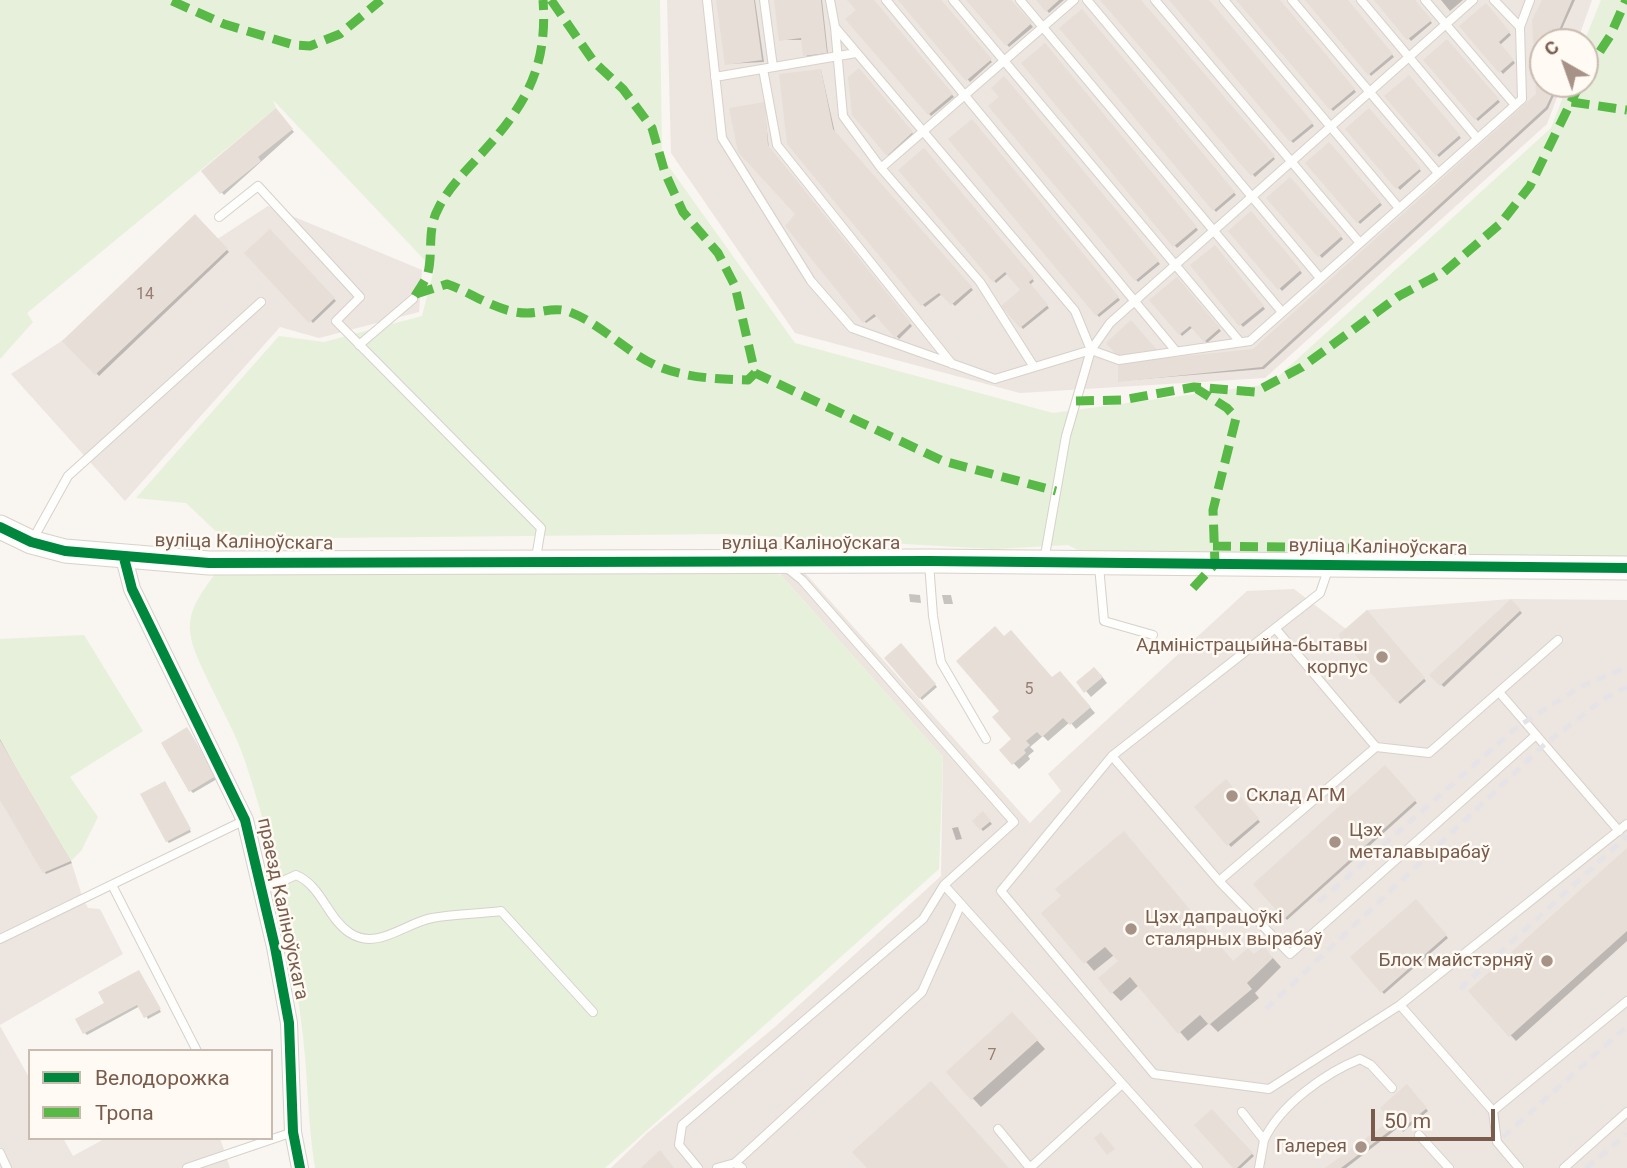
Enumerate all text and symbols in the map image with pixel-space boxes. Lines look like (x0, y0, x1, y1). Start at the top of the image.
north arrow (1529, 28, 1599, 98)
text: С (1539, 35, 1564, 61)
house number: 14 (136, 285, 154, 305)
street label: вуліца Каліноўскага (154, 530, 334, 556)
street label: вуліца Каліноўскага (722, 533, 900, 555)
street label: вуліца Каліноўскага (1288, 535, 1468, 561)
place label: Адміністрацыйна-бытавы корпус (1136, 635, 1368, 679)
marker: Адміністрацыйна-бытавы корпус (1374, 649, 1390, 665)
house number: 5 (1025, 680, 1033, 700)
place label: Склад АГМ (1246, 785, 1346, 807)
marker: Склад АГМ (1224, 788, 1240, 804)
street label: праезд Каліноўскага (252, 816, 312, 1002)
place label: Цэх металавырабаў (1349, 820, 1490, 864)
marker: Цэх металавырабаў (1327, 834, 1343, 850)
place label: Цэх дапрацоўкі сталярных вырабаў (1145, 907, 1323, 951)
marker: Цэх дапрацоўкі сталярных вырабаў (1123, 921, 1139, 937)
place label: Блок майстэрняў (1378, 950, 1533, 972)
marker: Блок майстэрняў (1539, 953, 1555, 969)
house number: 7 (988, 1046, 996, 1066)
legend (28, 1049, 273, 1140)
text: Велодорожка (95, 1066, 230, 1090)
scale bar (1375, 1094, 1499, 1138)
text: Тропа (95, 1101, 154, 1125)
text: 50 m (1384, 1109, 1431, 1133)
place label: Галерея (1276, 1136, 1347, 1158)
marker: Галерея (1353, 1139, 1369, 1155)

